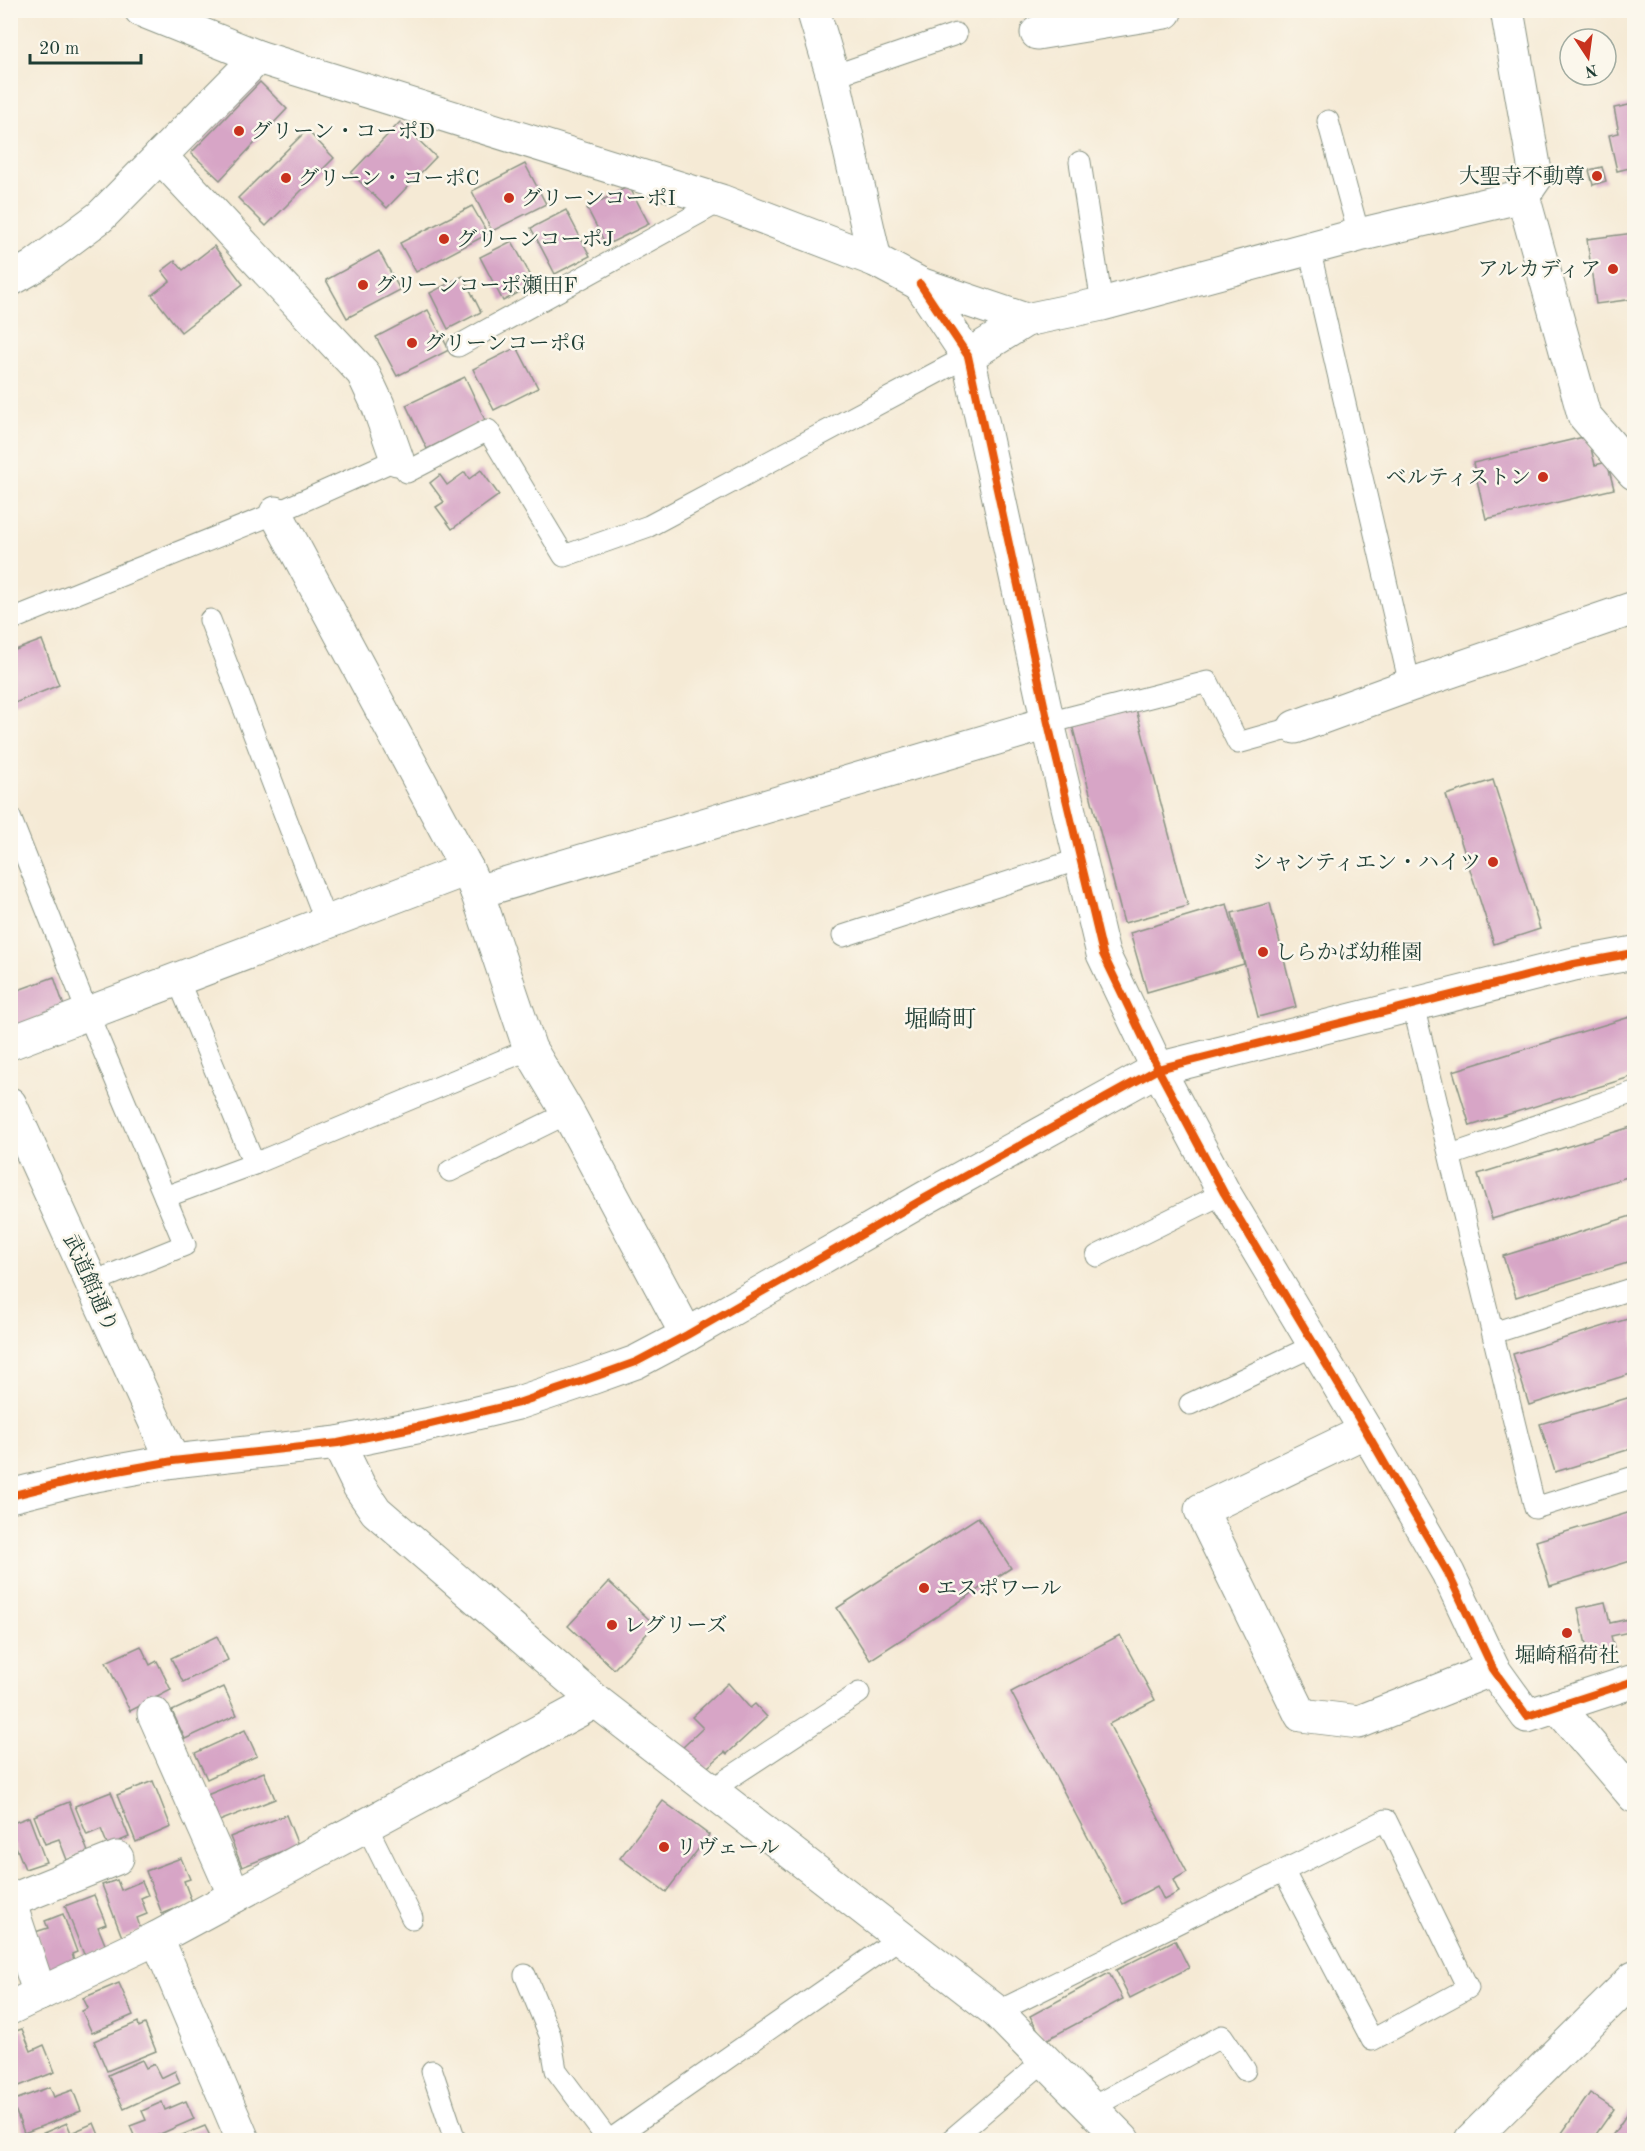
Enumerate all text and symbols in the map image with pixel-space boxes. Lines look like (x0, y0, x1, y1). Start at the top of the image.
scale bar (30, 27, 141, 65)
north arrow (1558, 27, 1618, 87)
text: 20 m (39, 40, 79, 58)
text: N (1582, 60, 1599, 79)
place label: グリーン・コーポD (251, 121, 435, 143)
marker: グリーン・コーポD (232, 124, 246, 138)
place label: 大聖寺不動尊 (1459, 165, 1585, 188)
place label: グリーン・コーポC (298, 168, 480, 190)
marker: 大聖寺不動尊 (1590, 169, 1604, 183)
marker: グリーン・コーポC (279, 171, 293, 185)
place label: グリーンコーポI (521, 188, 676, 210)
marker: グリーンコーポI (502, 191, 516, 205)
place label: グリーンコーポJ (456, 229, 614, 251)
marker: グリーンコーポJ (437, 232, 451, 246)
place label: アルカディア (1478, 258, 1601, 281)
marker: アルカディア (1606, 262, 1620, 276)
place label: グリーンコーポ瀬田F (375, 274, 578, 297)
marker: グリーンコーポ瀬田F (356, 278, 370, 292)
place label: グリーンコーポG (424, 333, 586, 355)
marker: グリーンコーポG (405, 336, 419, 350)
place label: ベルティストン (1386, 468, 1531, 489)
marker: ベルティストン (1536, 470, 1550, 484)
place label: シャンティエン・ハイツ (1252, 852, 1481, 874)
marker: シャンティエン・ハイツ (1486, 855, 1500, 869)
place label: しらかば幼稚園 (1275, 941, 1422, 964)
marker: しらかば幼稚園 (1256, 945, 1270, 959)
district label: 堀崎町 (904, 1007, 976, 1033)
street label: 武道館通り (59, 1231, 122, 1336)
place label: エスポワール (936, 1578, 1062, 1600)
marker: エスポワール (917, 1581, 931, 1595)
place label: レグリーズ (624, 1614, 728, 1637)
marker: レグリーズ (605, 1618, 619, 1632)
marker: 堀崎稲荷社 (1560, 1626, 1574, 1640)
place label: 堀崎稲荷社 (1515, 1644, 1620, 1667)
place label: リヴェール (676, 1837, 780, 1859)
marker: リヴェール (657, 1840, 671, 1854)

